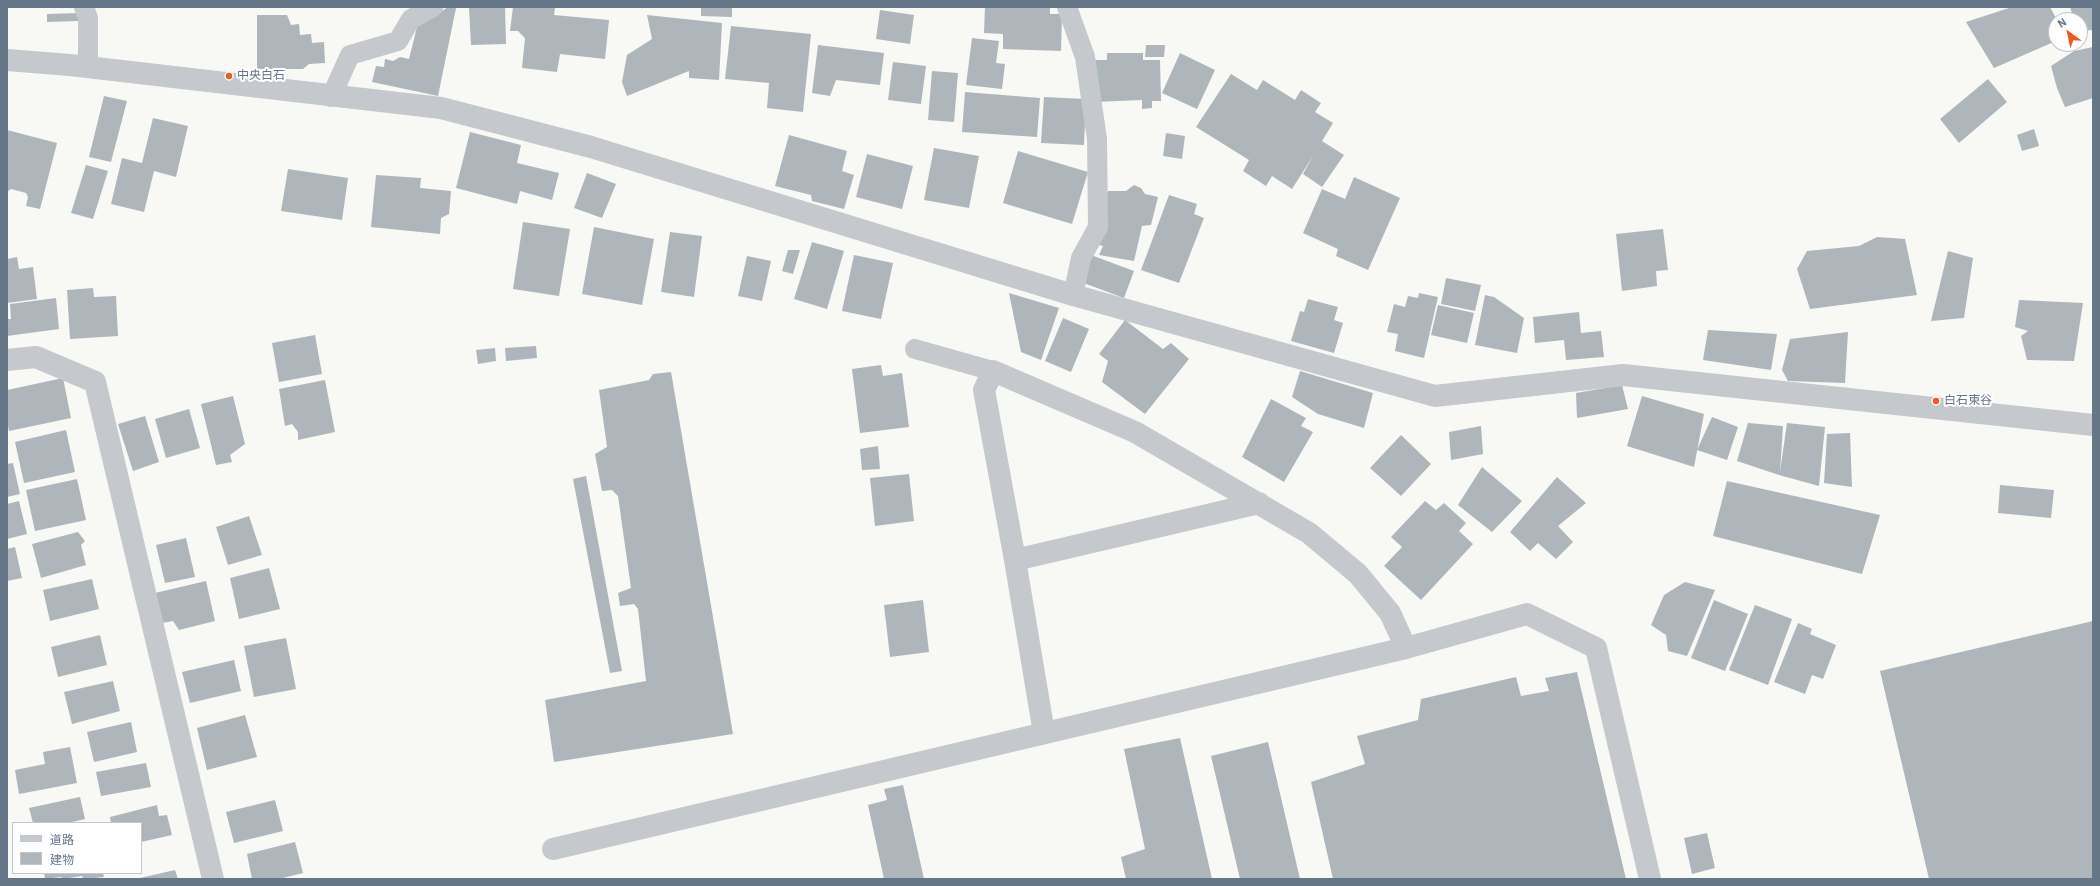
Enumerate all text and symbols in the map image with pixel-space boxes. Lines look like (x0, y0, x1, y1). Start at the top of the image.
north arrow (2048, 12, 2088, 52)
text: N (2055, 15, 2069, 31)
place label: 中央白石 (237, 69, 285, 83)
marker: 中央白石 (224, 71, 234, 81)
place label: 白石東谷 (1944, 394, 1992, 408)
marker: 白石東谷 (1931, 396, 1941, 406)
legend (12, 822, 142, 874)
text: 道路 (50, 832, 74, 847)
text: 建物 (50, 852, 74, 867)

